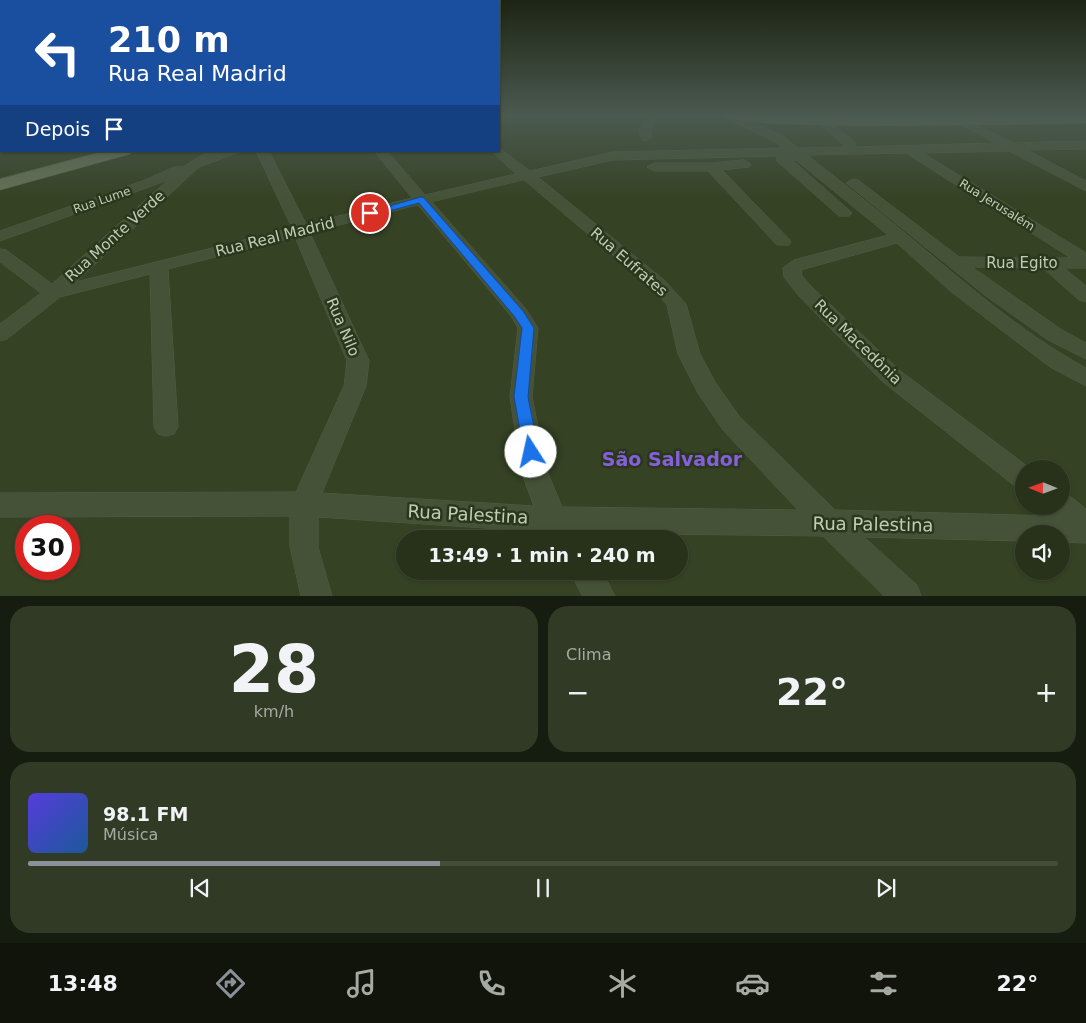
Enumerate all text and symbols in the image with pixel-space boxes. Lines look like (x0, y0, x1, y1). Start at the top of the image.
icon: left (25, 20, 90, 85)
text: 210 m (108, 20, 230, 60)
text: Rua Real Madrid (108, 61, 287, 86)
icon: arrive (100, 115, 128, 143)
text: Depois (25, 118, 90, 140)
street label: Rua Jerusalém (957, 176, 1037, 234)
street label: Rua Lume (71, 184, 133, 216)
street label: Rua Monte Verde (62, 187, 168, 285)
pin (349, 192, 391, 234)
icon: arrive (356, 199, 384, 227)
street label: Rua Real Madrid (214, 214, 336, 260)
street label: Rua Eufrates (587, 224, 671, 300)
street label: Rua Egito (986, 254, 1058, 272)
street label: Rua Nilo (323, 295, 363, 359)
street label: Rua Macedônia (811, 296, 905, 388)
position arrow (504, 425, 556, 477)
district label: São Salvador (602, 448, 743, 470)
north arrow (1015, 460, 1070, 515)
map controls (1015, 460, 1070, 580)
street label: Rua Palestina (407, 500, 529, 528)
street label: Rua Palestina (812, 512, 934, 536)
speed limit sign: 30 (15, 515, 80, 580)
button: sound (1015, 525, 1070, 580)
text: 13:49 · 1 min · 240 m (428, 544, 656, 566)
text: 28 (229, 632, 319, 707)
text: Clima (566, 645, 611, 664)
text: 22° (776, 670, 848, 714)
text: − (566, 676, 589, 709)
text: + (1035, 676, 1058, 709)
text: km/h (254, 702, 294, 721)
text: 98.1 FM (103, 803, 188, 825)
text: Música (103, 825, 158, 844)
icon: previous (186, 874, 214, 902)
icon: pause (529, 874, 557, 902)
icon: next (872, 874, 900, 902)
icon: directions (213, 966, 248, 1001)
icon: music (344, 966, 379, 1001)
icon: phone (474, 966, 509, 1001)
icon: climate (605, 966, 640, 1001)
icon: car (735, 966, 770, 1001)
icon: filters (866, 966, 901, 1001)
text: 13:48 (48, 971, 118, 996)
text: 22° (997, 971, 1038, 996)

